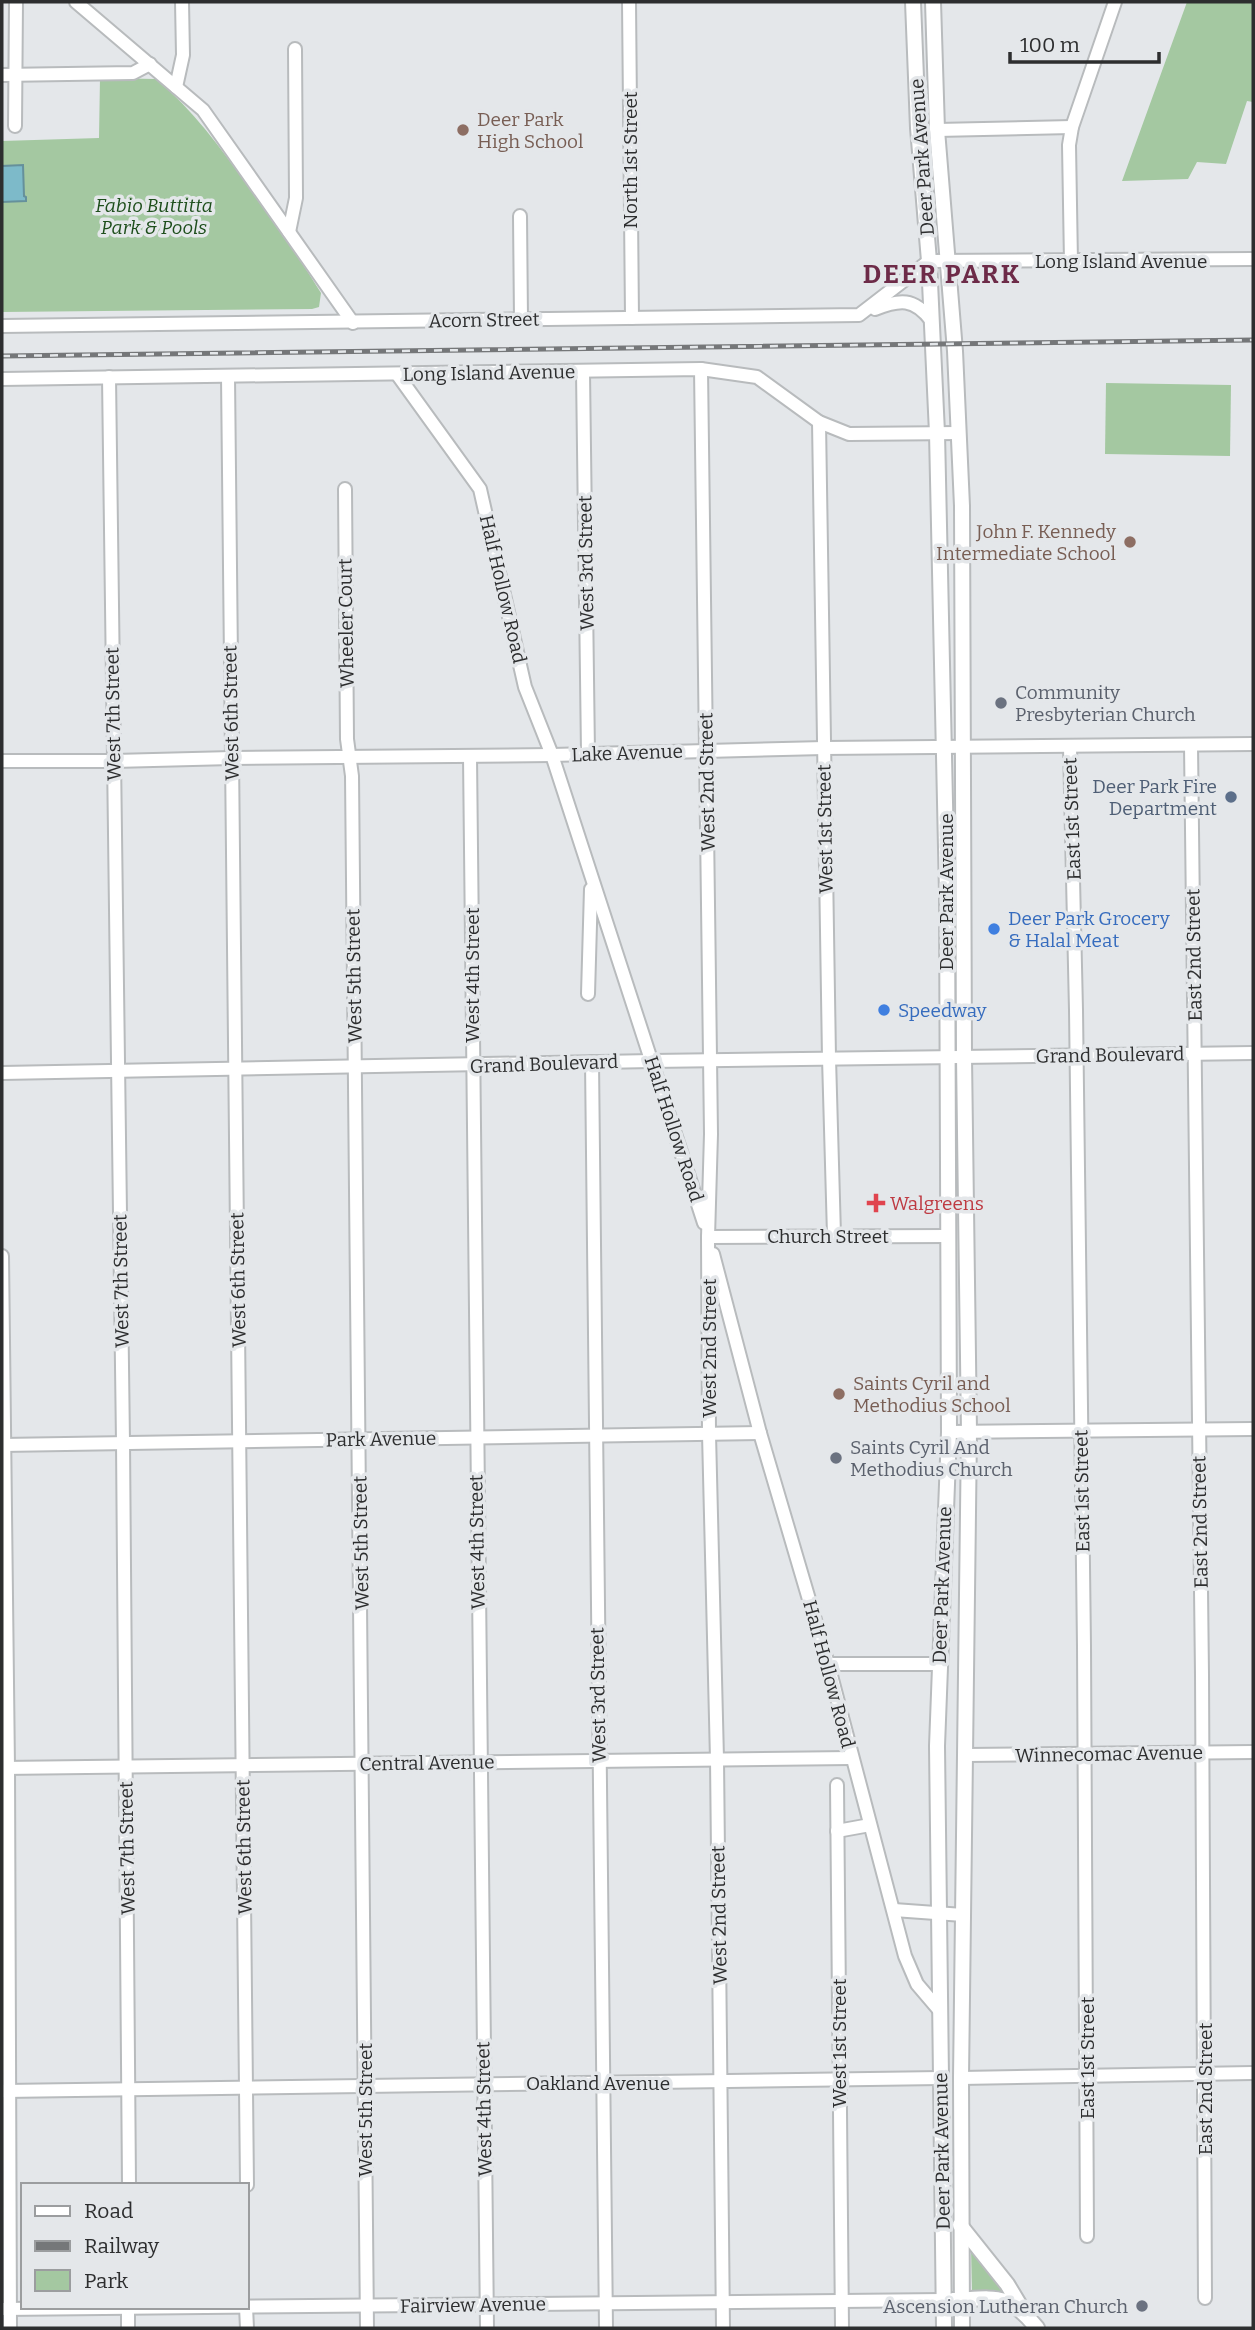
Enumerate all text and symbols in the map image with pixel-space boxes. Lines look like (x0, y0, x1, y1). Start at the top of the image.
scale bar (1010, 21, 1159, 65)
text: 100 m (1020, 32, 1080, 58)
street label: Deer Park Avenue (905, 78, 939, 236)
street label: North 1st Street (619, 91, 642, 229)
place label: Deer Park High School (477, 108, 583, 153)
marker: Deer Park High School (455, 122, 471, 138)
park label: Fabio Buttitta Park & Pools (95, 194, 213, 239)
street label: Long Island Avenue (1035, 250, 1207, 273)
district label: DEER PARK (863, 259, 1021, 290)
street label: Acorn Street (428, 308, 540, 332)
street label: Long Island Avenue (403, 360, 575, 386)
street label: West 3rd Street (573, 495, 599, 631)
street label: Half Hollow Road (475, 512, 531, 666)
place label: John F. Kennedy Intermediate School (936, 520, 1117, 565)
marker: John F. Kennedy Intermediate School (1122, 534, 1138, 550)
street label: Wheeler Court (333, 558, 359, 688)
street label: West 6th Street (218, 645, 244, 781)
street label: West 7th Street (100, 647, 126, 781)
place label: Community Presbyterian Church (1015, 681, 1196, 726)
marker: Community Presbyterian Church (993, 695, 1009, 711)
street label: West 2nd Street (694, 712, 720, 852)
street label: Lake Avenue (571, 740, 683, 766)
street label: East 1st Street (1058, 757, 1086, 881)
street label: West 1st Street (812, 764, 838, 894)
place label: Deer Park Fire Department (1092, 775, 1217, 820)
marker: Deer Park Fire Department (1223, 789, 1239, 805)
street label: Deer Park Avenue (935, 813, 958, 971)
street label: East 2nd Street (1181, 888, 1207, 1022)
street label: West 4th Street (461, 907, 484, 1043)
place label: Deer Park Grocery & Halal Meat (1008, 907, 1171, 952)
street label: West 5th Street (341, 909, 367, 1043)
marker: Deer Park Grocery & Halal Meat (986, 921, 1002, 937)
place label: Speedway (898, 999, 987, 1022)
marker: Speedway (876, 1002, 892, 1018)
street label: Grand Boulevard (1035, 1042, 1185, 1068)
street label: Grand Boulevard (469, 1050, 619, 1078)
street label: Half Hollow Road (640, 1053, 708, 1205)
place label: Walgreens (890, 1192, 984, 1215)
marker: Walgreens (868, 1195, 884, 1211)
street label: West 6th Street (225, 1212, 251, 1348)
street label: West 7th Street (108, 1214, 134, 1348)
street label: Church Street (767, 1225, 889, 1248)
street label: West 2nd Street (698, 1278, 721, 1418)
place label: Saints Cyril and Methodius School (853, 1372, 1011, 1417)
marker: Saints Cyril and Methodius School (831, 1386, 847, 1402)
street label: Park Avenue (325, 1427, 437, 1451)
street label: East 1st Street (1069, 1429, 1095, 1553)
place label: Saints Cyril And Methodius Church (850, 1436, 1013, 1481)
marker: Saints Cyril And Methodius Church (828, 1450, 844, 1466)
street label: East 2nd Street (1187, 1455, 1213, 1589)
street label: West 4th Street (464, 1474, 490, 1610)
street label: West 5th Street (348, 1476, 374, 1610)
street label: Deer Park Avenue (928, 1506, 956, 1664)
street label: Half Hollow Road (798, 1598, 860, 1750)
street label: West 3rd Street (585, 1627, 611, 1763)
street label: Winnecomac Avenue (1015, 1741, 1203, 1767)
street label: Central Avenue (359, 1750, 495, 1776)
street label: West 6th Street (231, 1779, 257, 1915)
street label: West 7th Street (114, 1781, 140, 1915)
street label: West 2nd Street (706, 1845, 732, 1985)
street label: West 1st Street (828, 1978, 851, 2108)
street label: East 1st Street (1076, 1997, 1099, 2119)
street label: East 2nd Street (1194, 2023, 1217, 2155)
street label: West 4th Street (471, 2041, 497, 2177)
street label: West 5th Street (354, 2043, 377, 2177)
street label: Oakland Avenue (526, 2072, 670, 2095)
street label: Deer Park Avenue (929, 2072, 955, 2230)
legend (21, 2183, 248, 2309)
text: Road (84, 2198, 133, 2224)
text: Railway (84, 2233, 160, 2259)
text: Park (84, 2268, 128, 2294)
street label: Fairview Avenue (400, 2292, 546, 2318)
place label: Ascension Lutheran Church (883, 2295, 1128, 2318)
marker: Ascension Lutheran Church (1134, 2298, 1150, 2314)

